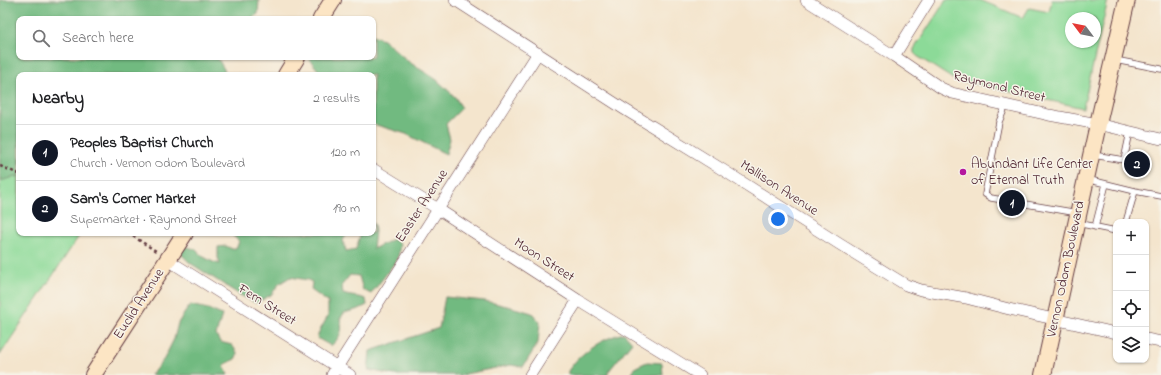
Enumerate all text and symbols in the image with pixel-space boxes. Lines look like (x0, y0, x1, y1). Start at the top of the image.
north arrow (1065, 12, 1101, 48)
search box (16, 16, 376, 60)
icon: search (30, 27, 52, 49)
text: Search here (62, 27, 134, 49)
street label: Raymond Street (950, 65, 1048, 110)
text: Nearby (32, 86, 84, 111)
text: 2 results (313, 89, 360, 108)
text: Peoples Baptist Church (70, 132, 214, 154)
text: 1 (43, 143, 47, 162)
text: 120 m (330, 143, 360, 162)
pin: 2 (1124, 149, 1150, 179)
text: Church · Vernon Odom Boulevard (70, 154, 245, 173)
place label: Abundant Life Center of Eternal Truth (971, 154, 1093, 191)
street label: Mallison Avenue (736, 155, 823, 222)
street label: Easter Avenue (390, 165, 454, 247)
marker: Abundant Life Center of Eternal Truth (958, 167, 968, 177)
text: Sam's Corner Market (70, 188, 196, 210)
pin: 1 (999, 188, 1025, 218)
text: 2 (42, 199, 48, 218)
text: 190 m (333, 199, 360, 218)
street label: Vernon Odom Boulevard (1041, 199, 1091, 340)
your location (768, 209, 788, 229)
text: Supermarket · Raymond Street (70, 210, 237, 229)
map controls (1113, 219, 1149, 363)
button: + (1113, 219, 1149, 255)
street label: Moon Street (509, 232, 579, 288)
button: − (1113, 255, 1149, 291)
street label: Euclid Avenue (108, 264, 170, 344)
street label: Fern Street (233, 278, 301, 331)
button: locate (1113, 291, 1149, 327)
button: layers (1113, 327, 1149, 363)

